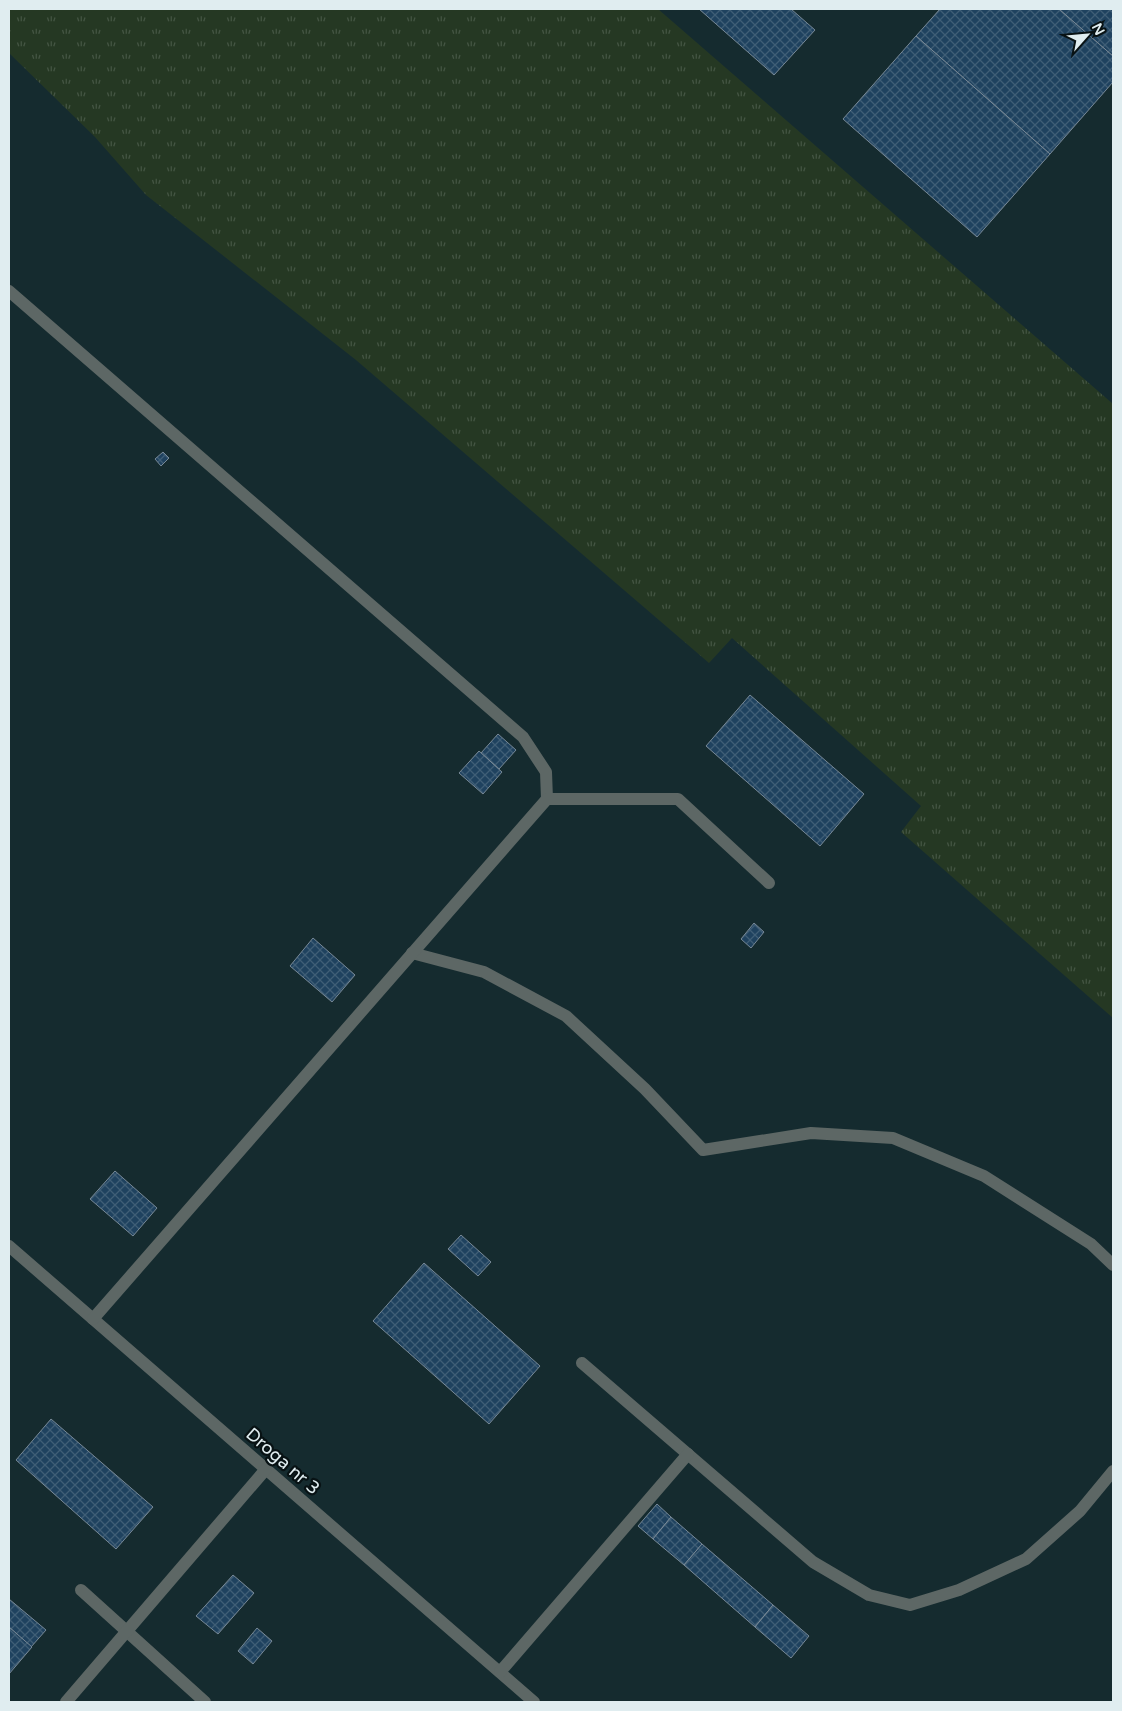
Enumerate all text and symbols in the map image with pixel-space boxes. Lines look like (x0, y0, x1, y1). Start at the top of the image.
north arrow (1062, 10, 1112, 60)
text: N (1088, 20, 1108, 38)
street label: Droga nr 3 (241, 1423, 325, 1499)

